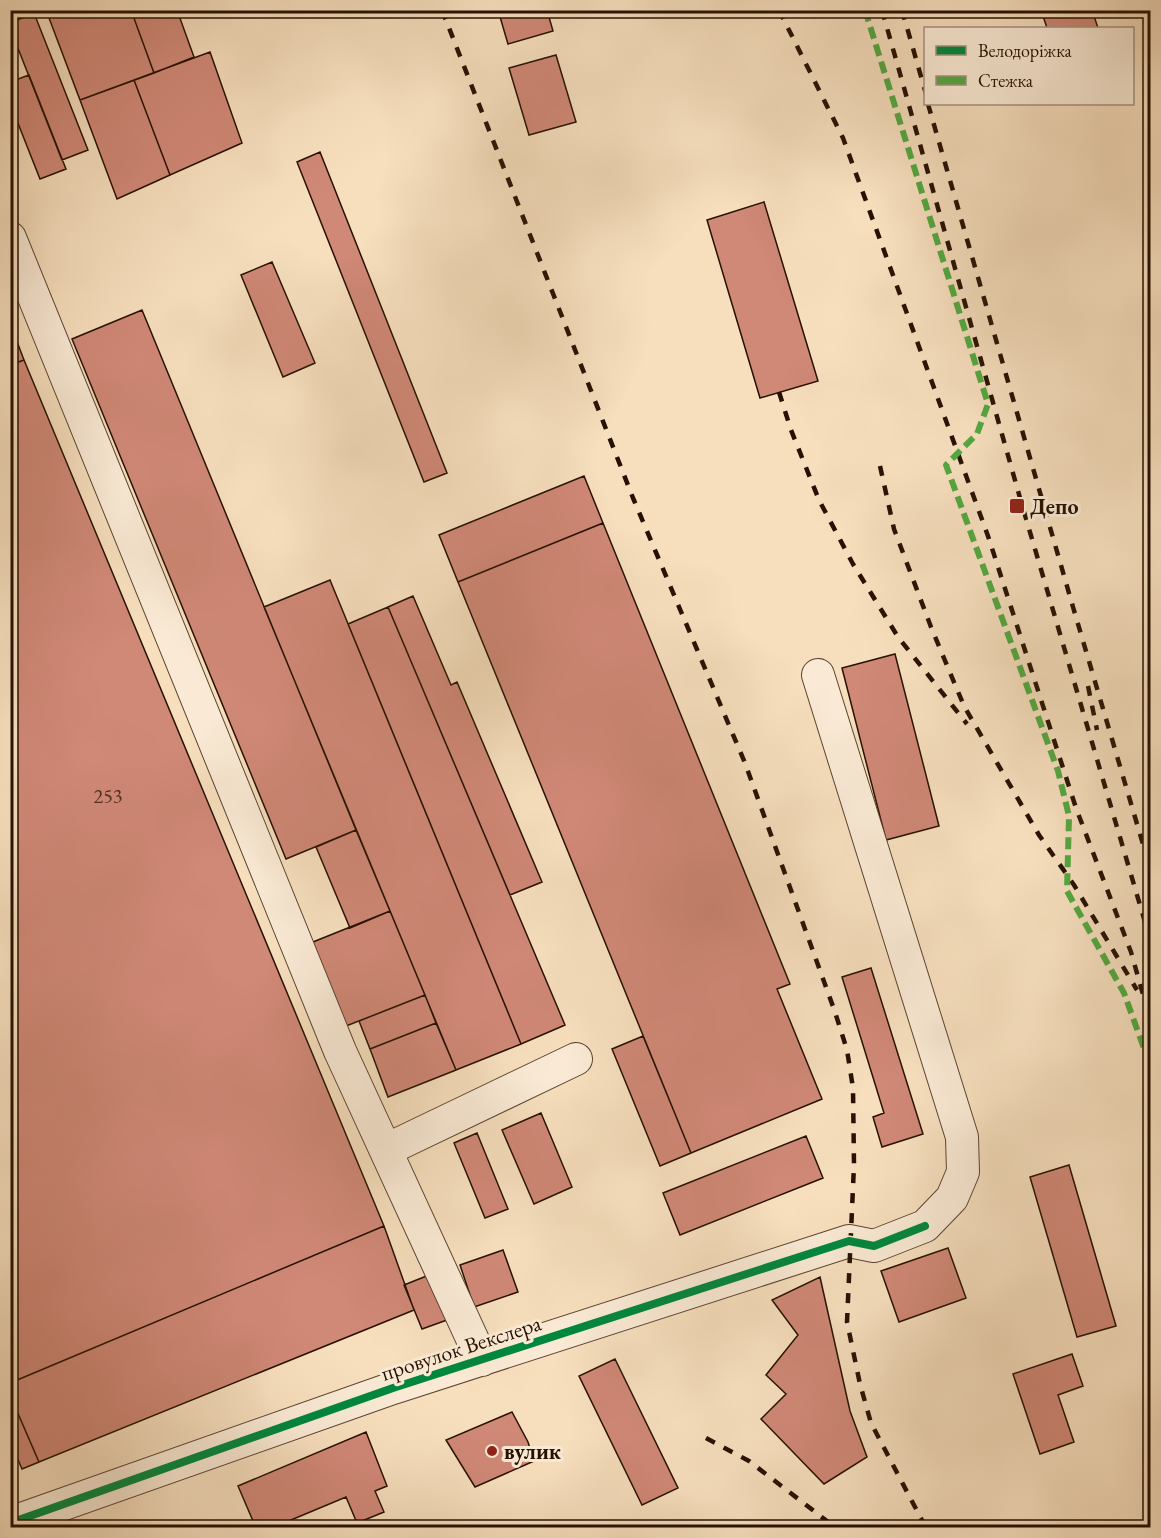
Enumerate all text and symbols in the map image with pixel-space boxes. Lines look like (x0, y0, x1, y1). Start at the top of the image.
legend (924, 27, 1134, 105)
text: Велодоріжка (978, 39, 1073, 62)
text: Стежка (978, 69, 1034, 92)
place label: Депо (1030, 492, 1078, 521)
marker: Депо (1008, 497, 1026, 515)
house number: 253 (94, 783, 122, 809)
street label: провулок Векслера (377, 1308, 545, 1388)
place label: вулик (504, 1437, 562, 1466)
marker: вулик (485, 1444, 499, 1458)

